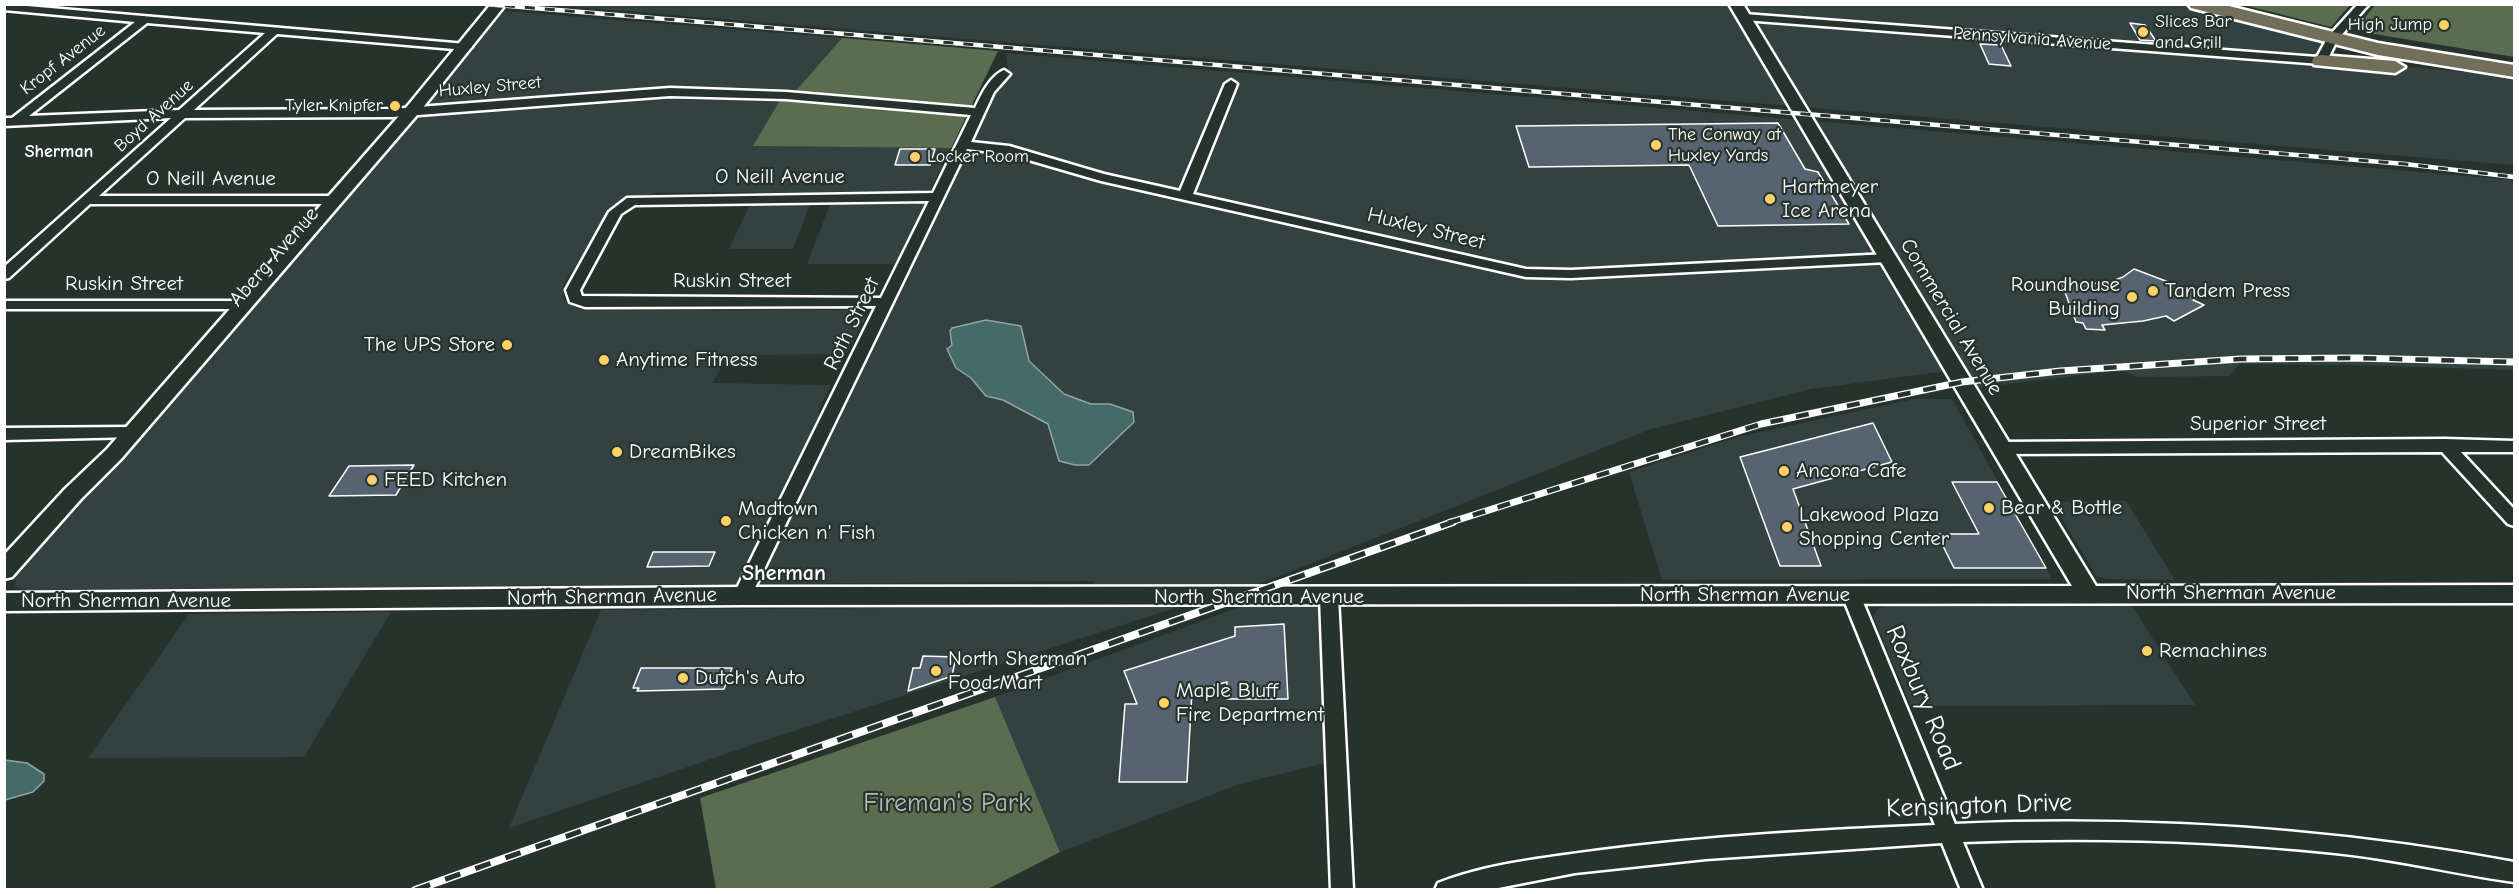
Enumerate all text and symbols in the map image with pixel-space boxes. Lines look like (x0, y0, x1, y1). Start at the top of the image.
place label: Slices Bar and Grill (2155, 11, 2232, 54)
place label: High Jump (2348, 14, 2432, 36)
marker: High Jump (2437, 18, 2451, 32)
street label: Kropf Avenue (16, 20, 110, 100)
street label: Pennsylvania Avenue (1952, 23, 2112, 55)
marker: Slices Bar and Grill (2136, 25, 2150, 39)
street label: Huxley Street (438, 72, 542, 102)
street label: Boyd Avenue (110, 75, 198, 157)
place label: Tyler Knipfer (285, 95, 383, 117)
marker: Tyler Knipfer (388, 99, 402, 113)
place label: The Conway at Huxley Yards (1668, 124, 1781, 166)
marker: The Conway at Huxley Yards (1649, 138, 1663, 152)
district label: Sherman (25, 141, 93, 163)
place label: Locker Room (927, 146, 1029, 168)
marker: Locker Room (908, 150, 922, 164)
street label: O Neill Avenue (715, 164, 845, 190)
street label: O Neill Avenue (146, 166, 276, 192)
place label: Hartmeyer Ice Arena (1782, 174, 1878, 224)
marker: Hartmeyer Ice Arena (1763, 192, 1777, 206)
street label: Aberg Avenue (224, 202, 324, 312)
street label: Huxley Street (1365, 202, 1487, 256)
street label: Commercial Avenue (1894, 234, 2008, 400)
street label: Ruskin Street (673, 268, 791, 294)
street label: Ruskin Street (65, 271, 183, 297)
place label: Roundhouse Building (2011, 272, 2120, 322)
street label: Roth Street (819, 274, 885, 374)
place label: Tandem Press (2165, 278, 2290, 304)
marker: Tandem Press (2146, 284, 2160, 298)
marker: Roundhouse Building (2125, 290, 2139, 304)
place label: The UPS Store (364, 332, 495, 358)
marker: The UPS Store (500, 338, 514, 352)
place label: Anytime Fitness (616, 347, 757, 373)
marker: Anytime Fitness (597, 353, 611, 367)
street label: Superior Street (2190, 411, 2326, 437)
place label: DreamBikes (629, 439, 736, 465)
marker: DreamBikes (610, 445, 624, 459)
place label: Ancora Cafe (1796, 458, 1907, 484)
marker: Ancora Cafe (1777, 464, 1791, 478)
place label: FEED Kitchen (384, 467, 507, 493)
marker: FEED Kitchen (365, 473, 379, 487)
place label: Bear & Bottle (2001, 495, 2122, 521)
place label: Madtown Chicken n' Fish (738, 496, 876, 546)
marker: Bear & Bottle (1982, 501, 1996, 515)
place label: Lakewood Plaza Shopping Center (1799, 502, 1949, 552)
marker: Madtown Chicken n' Fish (719, 514, 733, 528)
marker: Lakewood Plaza Shopping Center (1780, 520, 1794, 534)
district label: Sherman (742, 561, 826, 587)
street label: North Sherman Avenue (2126, 580, 2336, 606)
street label: North Sherman Avenue (1640, 582, 1850, 608)
street label: North Sherman Avenue (507, 583, 717, 611)
street label: North Sherman Avenue (1154, 584, 1364, 610)
street label: North Sherman Avenue (21, 588, 231, 614)
street label: Roxbury Road (1878, 621, 1968, 775)
place label: Remachines (2159, 638, 2267, 664)
marker: Remachines (2140, 644, 2154, 658)
place label: North Sherman Food Mart (948, 646, 1087, 696)
marker: North Sherman Food Mart (929, 664, 943, 678)
place label: Dutch's Auto (695, 665, 805, 691)
marker: Dutch's Auto (676, 671, 690, 685)
place label: Maple Bluff Fire Department (1176, 678, 1324, 728)
marker: Maple Bluff Fire Department (1157, 696, 1171, 710)
street label: Kensington Drive (1885, 787, 2073, 825)
park label: Fireman's Park (863, 788, 1031, 820)

